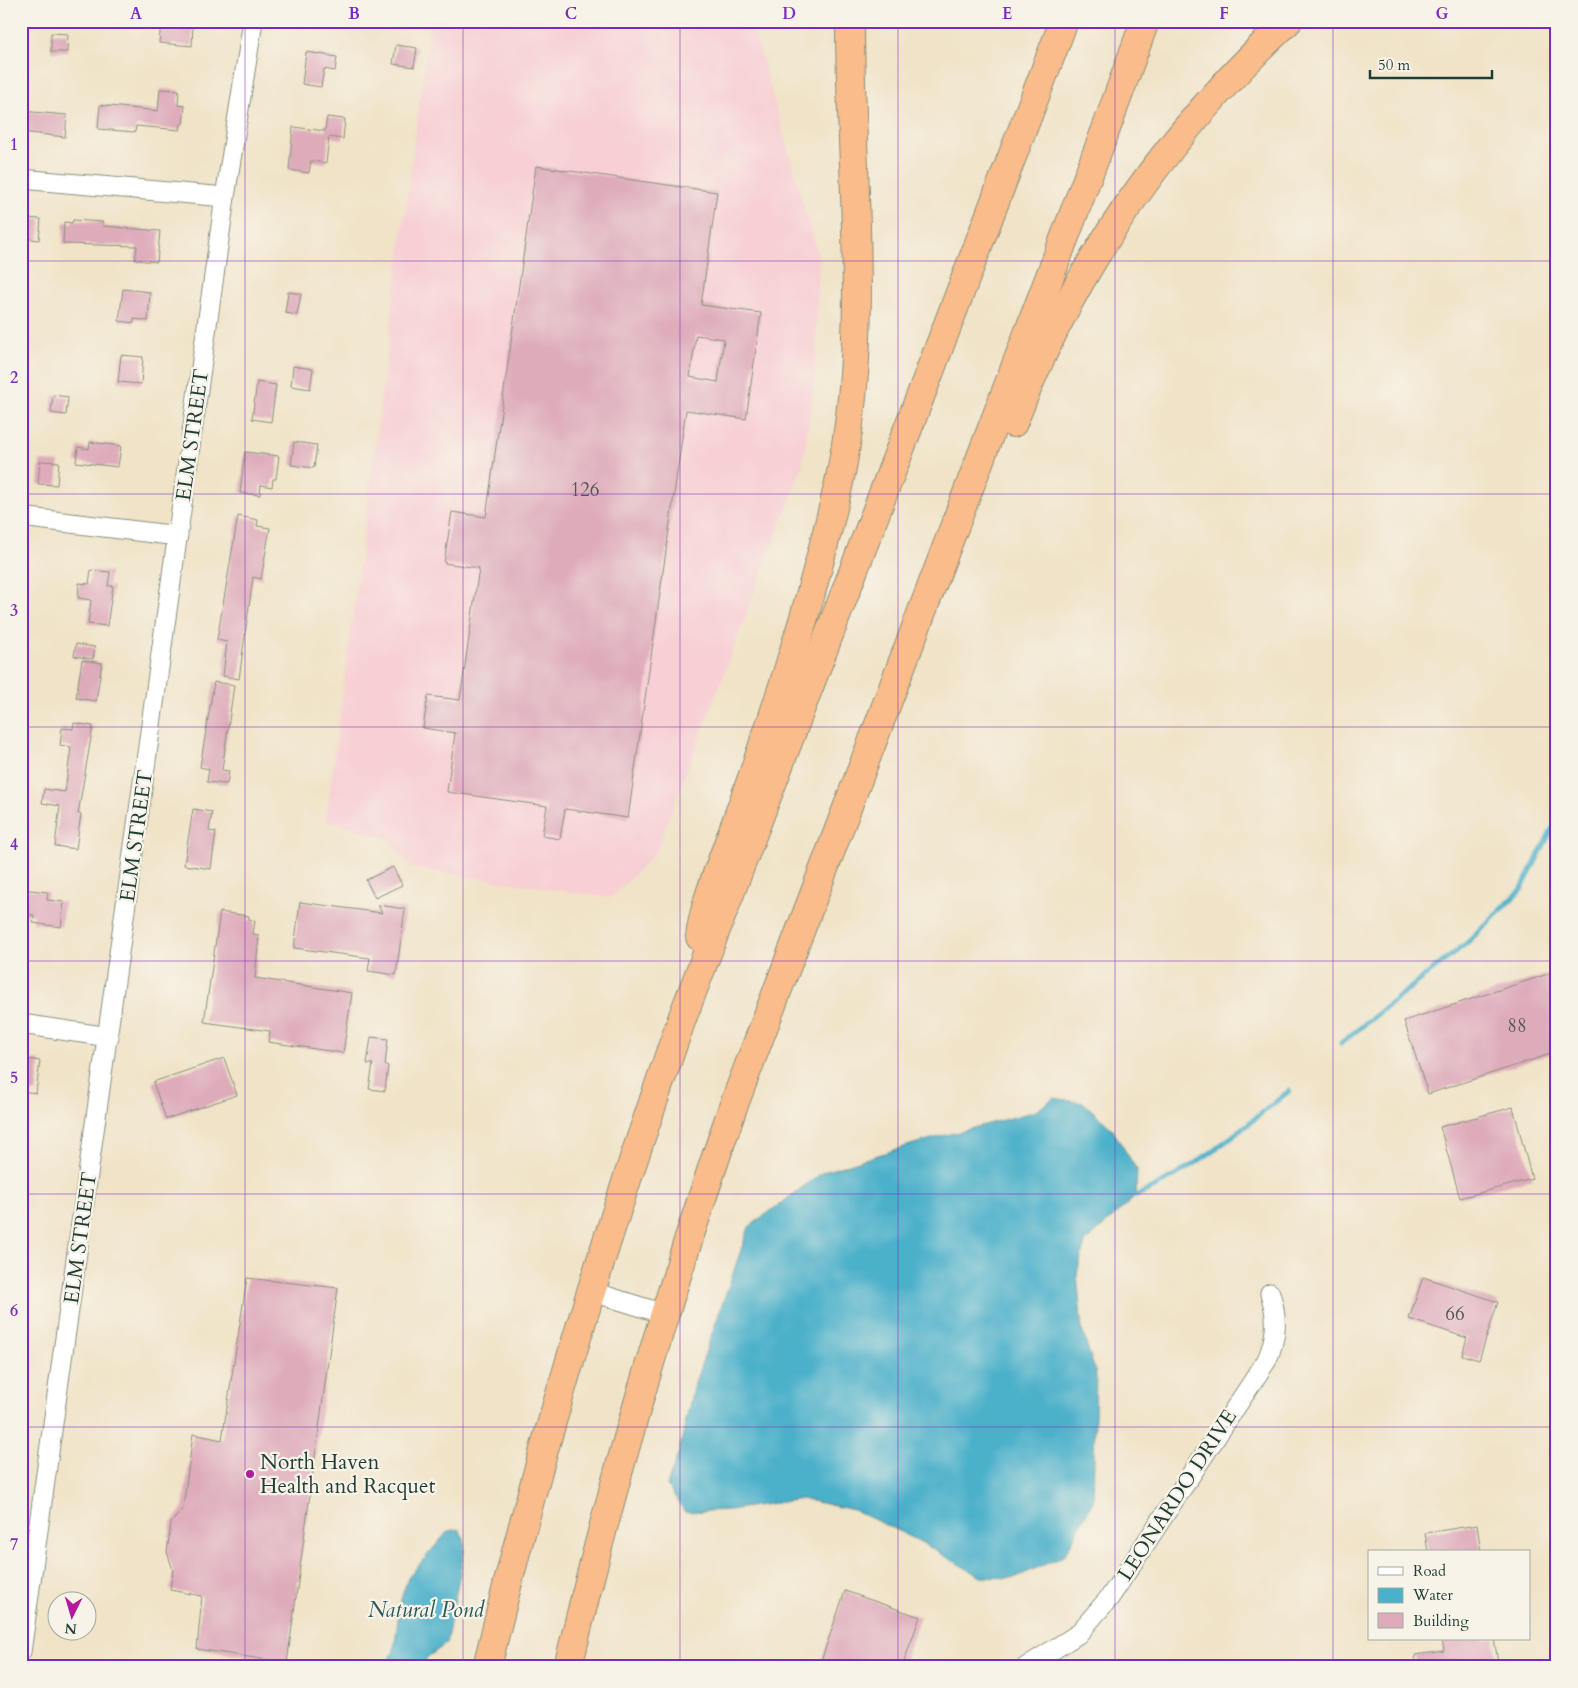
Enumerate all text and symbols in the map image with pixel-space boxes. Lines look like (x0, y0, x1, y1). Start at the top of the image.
text: A (130, 3, 142, 25)
text: B (348, 3, 360, 25)
text: C (565, 3, 577, 25)
text: D (782, 3, 796, 25)
text: E (1002, 3, 1012, 25)
text: F (1219, 3, 1229, 25)
text: G (1435, 3, 1449, 25)
scale bar (1370, 48, 1493, 80)
text: 50 m (1378, 55, 1410, 75)
text: 1 (10, 134, 18, 156)
text: 2 (10, 367, 18, 389)
street label: ELM STREET (169, 367, 216, 503)
house number: 126 (570, 477, 600, 503)
text: 3 (10, 600, 18, 622)
street label: ELM STREET (113, 768, 160, 904)
text: 4 (10, 834, 18, 856)
house number: 88 (1507, 1013, 1527, 1039)
text: 5 (10, 1067, 18, 1089)
street label: ELM STREET (57, 1170, 104, 1306)
text: 6 (10, 1300, 18, 1322)
house number: 66 (1445, 1301, 1465, 1327)
street label: LEONARDO DRIVE (1111, 1404, 1244, 1587)
place label: North Haven Health and Racquet (260, 1448, 436, 1501)
marker: North Haven Health and Racquet (244, 1468, 256, 1480)
text: 7 (10, 1534, 18, 1556)
legend (1368, 1550, 1530, 1640)
text: Road (1413, 1561, 1446, 1581)
text: Water (1412, 1585, 1454, 1605)
north arrow (48, 1590, 98, 1640)
water label: Natural Pond (368, 1595, 485, 1625)
text: Building (1413, 1611, 1469, 1631)
text: N (64, 1618, 78, 1638)

